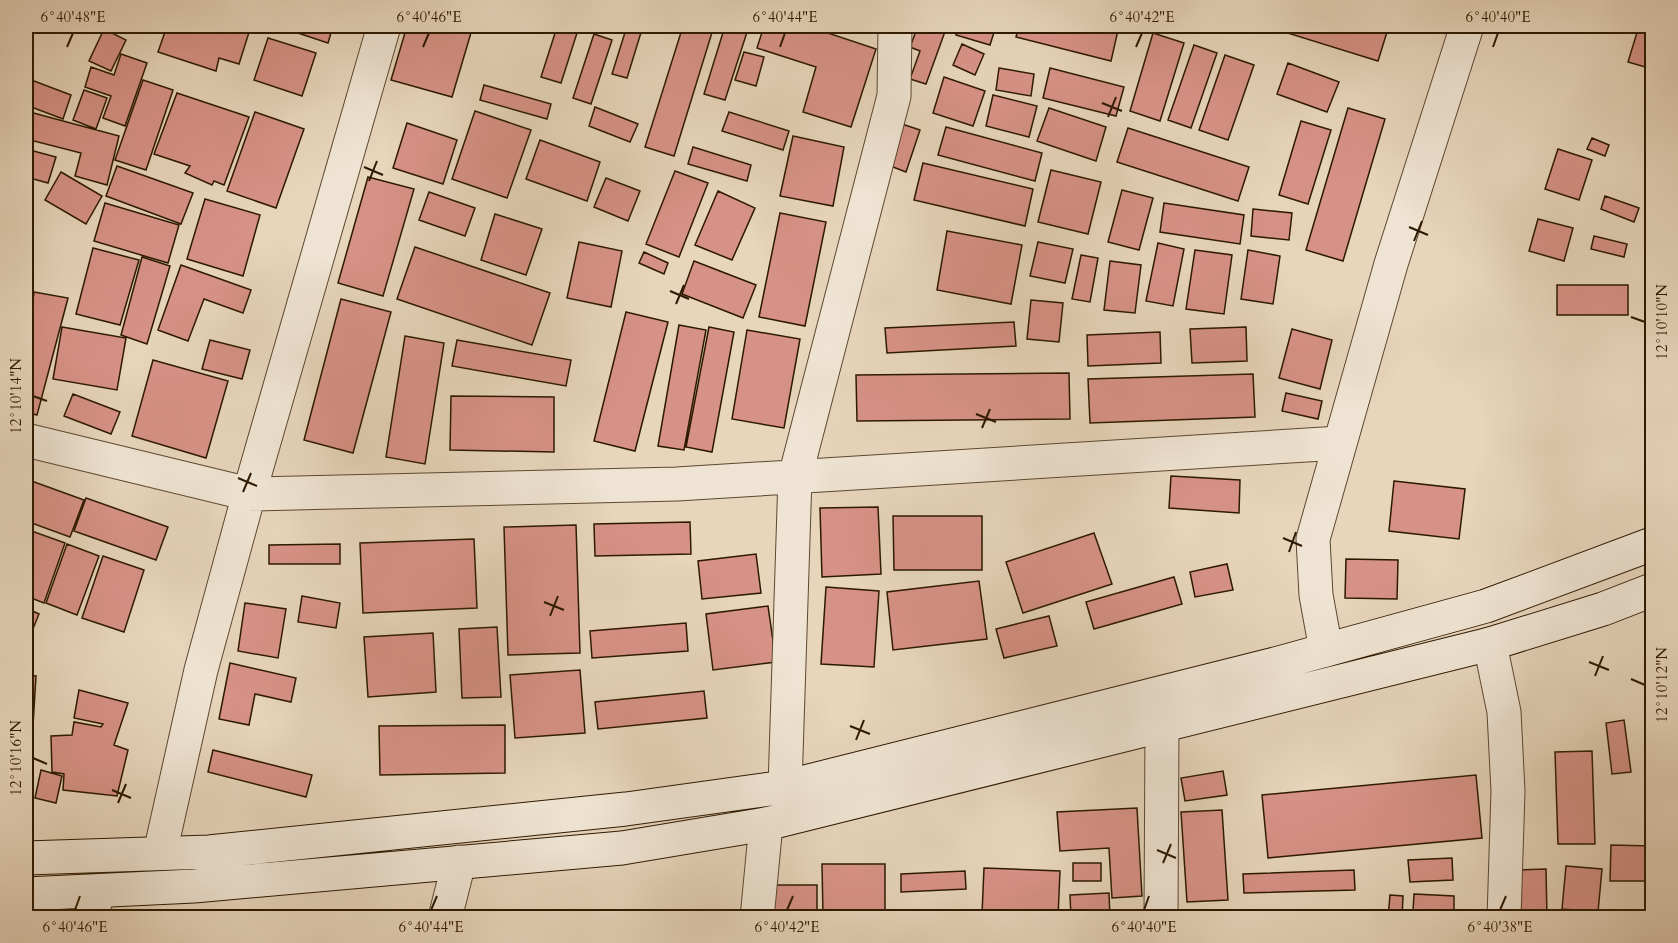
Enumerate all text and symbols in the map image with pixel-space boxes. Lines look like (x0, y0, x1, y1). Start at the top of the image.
text: 6°40'48"E (41, 7, 105, 27)
text: 6°40'46"E (397, 7, 461, 27)
text: 6°40'44"E (753, 7, 817, 27)
text: 6°40'42"E (1110, 7, 1174, 27)
text: 6°40'40"E (1466, 7, 1530, 27)
text: 12°10'10"N (1652, 284, 1672, 360)
text: 12°10'14"N (6, 358, 26, 434)
text: 12°10'12"N (1652, 647, 1672, 723)
text: 12°10'16"N (6, 720, 26, 796)
text: 6°40'46"E (43, 917, 107, 937)
text: 6°40'44"E (399, 917, 463, 937)
text: 6°40'42"E (755, 917, 819, 937)
text: 6°40'40"E (1112, 917, 1176, 937)
text: 6°40'38"E (1468, 917, 1532, 937)

